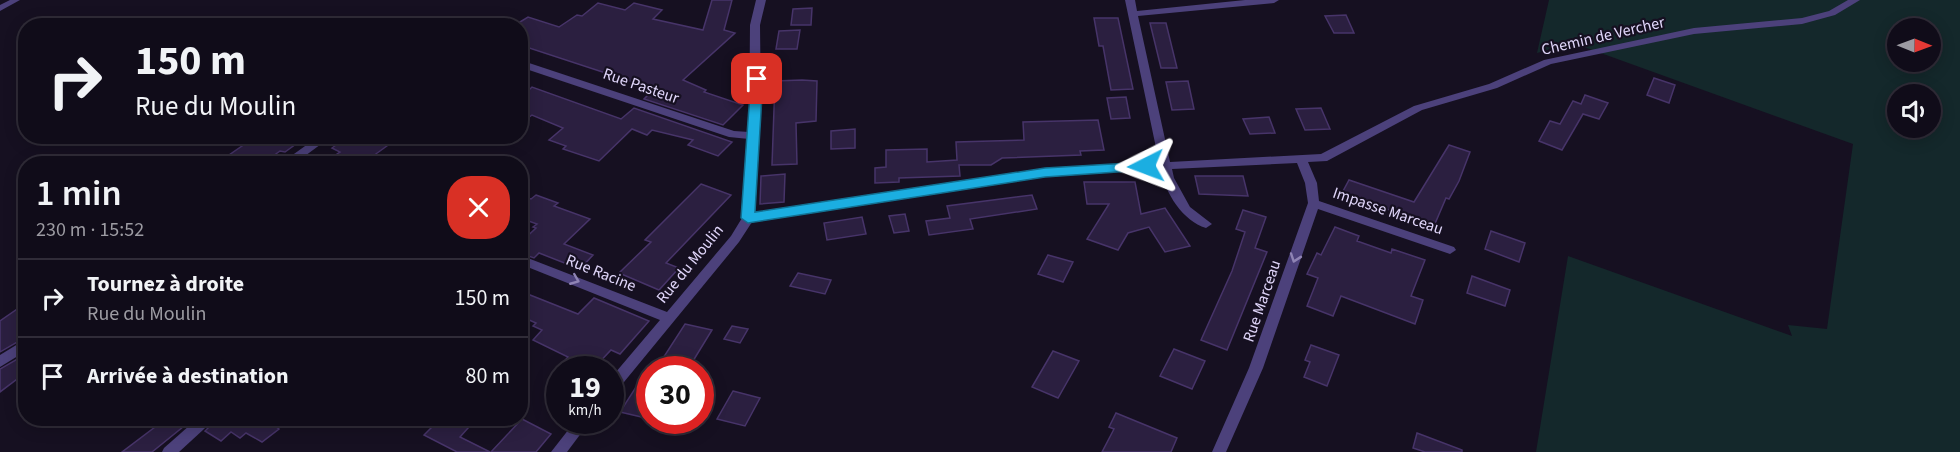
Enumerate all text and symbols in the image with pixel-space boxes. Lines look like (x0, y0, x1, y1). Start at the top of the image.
street label: Chemin de Vercher (1539, 11, 1667, 61)
north arrow (1887, 18, 1941, 72)
map controls (1887, 18, 1941, 138)
text: 150 m (135, 31, 246, 91)
icon: right (36, 42, 114, 120)
pin (731, 53, 782, 104)
icon: arrive (740, 62, 773, 95)
street label: Rue Pasteur (600, 63, 682, 109)
button: sound (1887, 84, 1941, 138)
text: Rue du Moulin (135, 87, 296, 126)
position arrow (1114, 134, 1178, 198)
text: 1 min (36, 168, 122, 219)
button: close (447, 176, 510, 239)
street label: Impasse Marceau (1330, 182, 1446, 240)
text: 230 m · 15:52 (36, 216, 144, 244)
street label: Rue du Moulin (651, 220, 729, 308)
street label: Rue Racine (563, 249, 639, 297)
one-way arrow (1290, 252, 1302, 263)
street label: Rue Marceau (1238, 257, 1286, 345)
text: Tournez à droite (87, 268, 244, 300)
one-way arrow (569, 273, 580, 285)
icon: right (36, 282, 69, 315)
text: 150 m (455, 282, 510, 314)
text: Rue du Moulin (87, 300, 206, 328)
speed limit sign: 30 (636, 356, 714, 434)
icon: arrive (36, 360, 69, 393)
text: Arrivée à destination (87, 360, 289, 392)
text: 80 m (465, 360, 510, 392)
text: 19 (569, 366, 601, 409)
text: km/h (568, 400, 602, 421)

